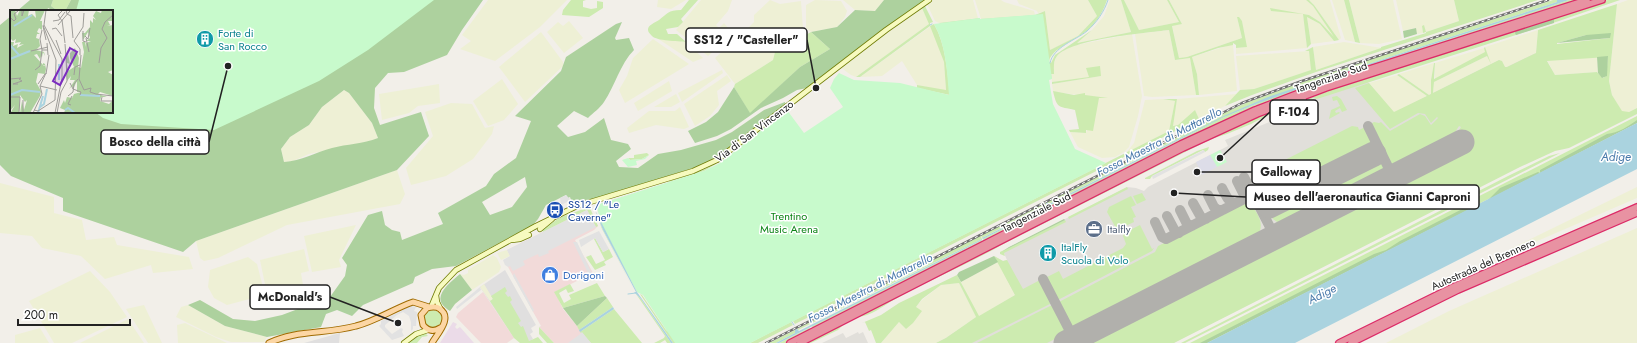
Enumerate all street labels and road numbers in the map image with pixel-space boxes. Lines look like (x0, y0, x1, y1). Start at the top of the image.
street label: Tangenziale Sud (1293, 57, 1369, 97)
street label: Via di San Vincenzo (711, 96, 797, 166)
street label: Tangenziale Sud (999, 188, 1073, 236)
street label: Autostrada del Brennero (1428, 234, 1538, 294)

